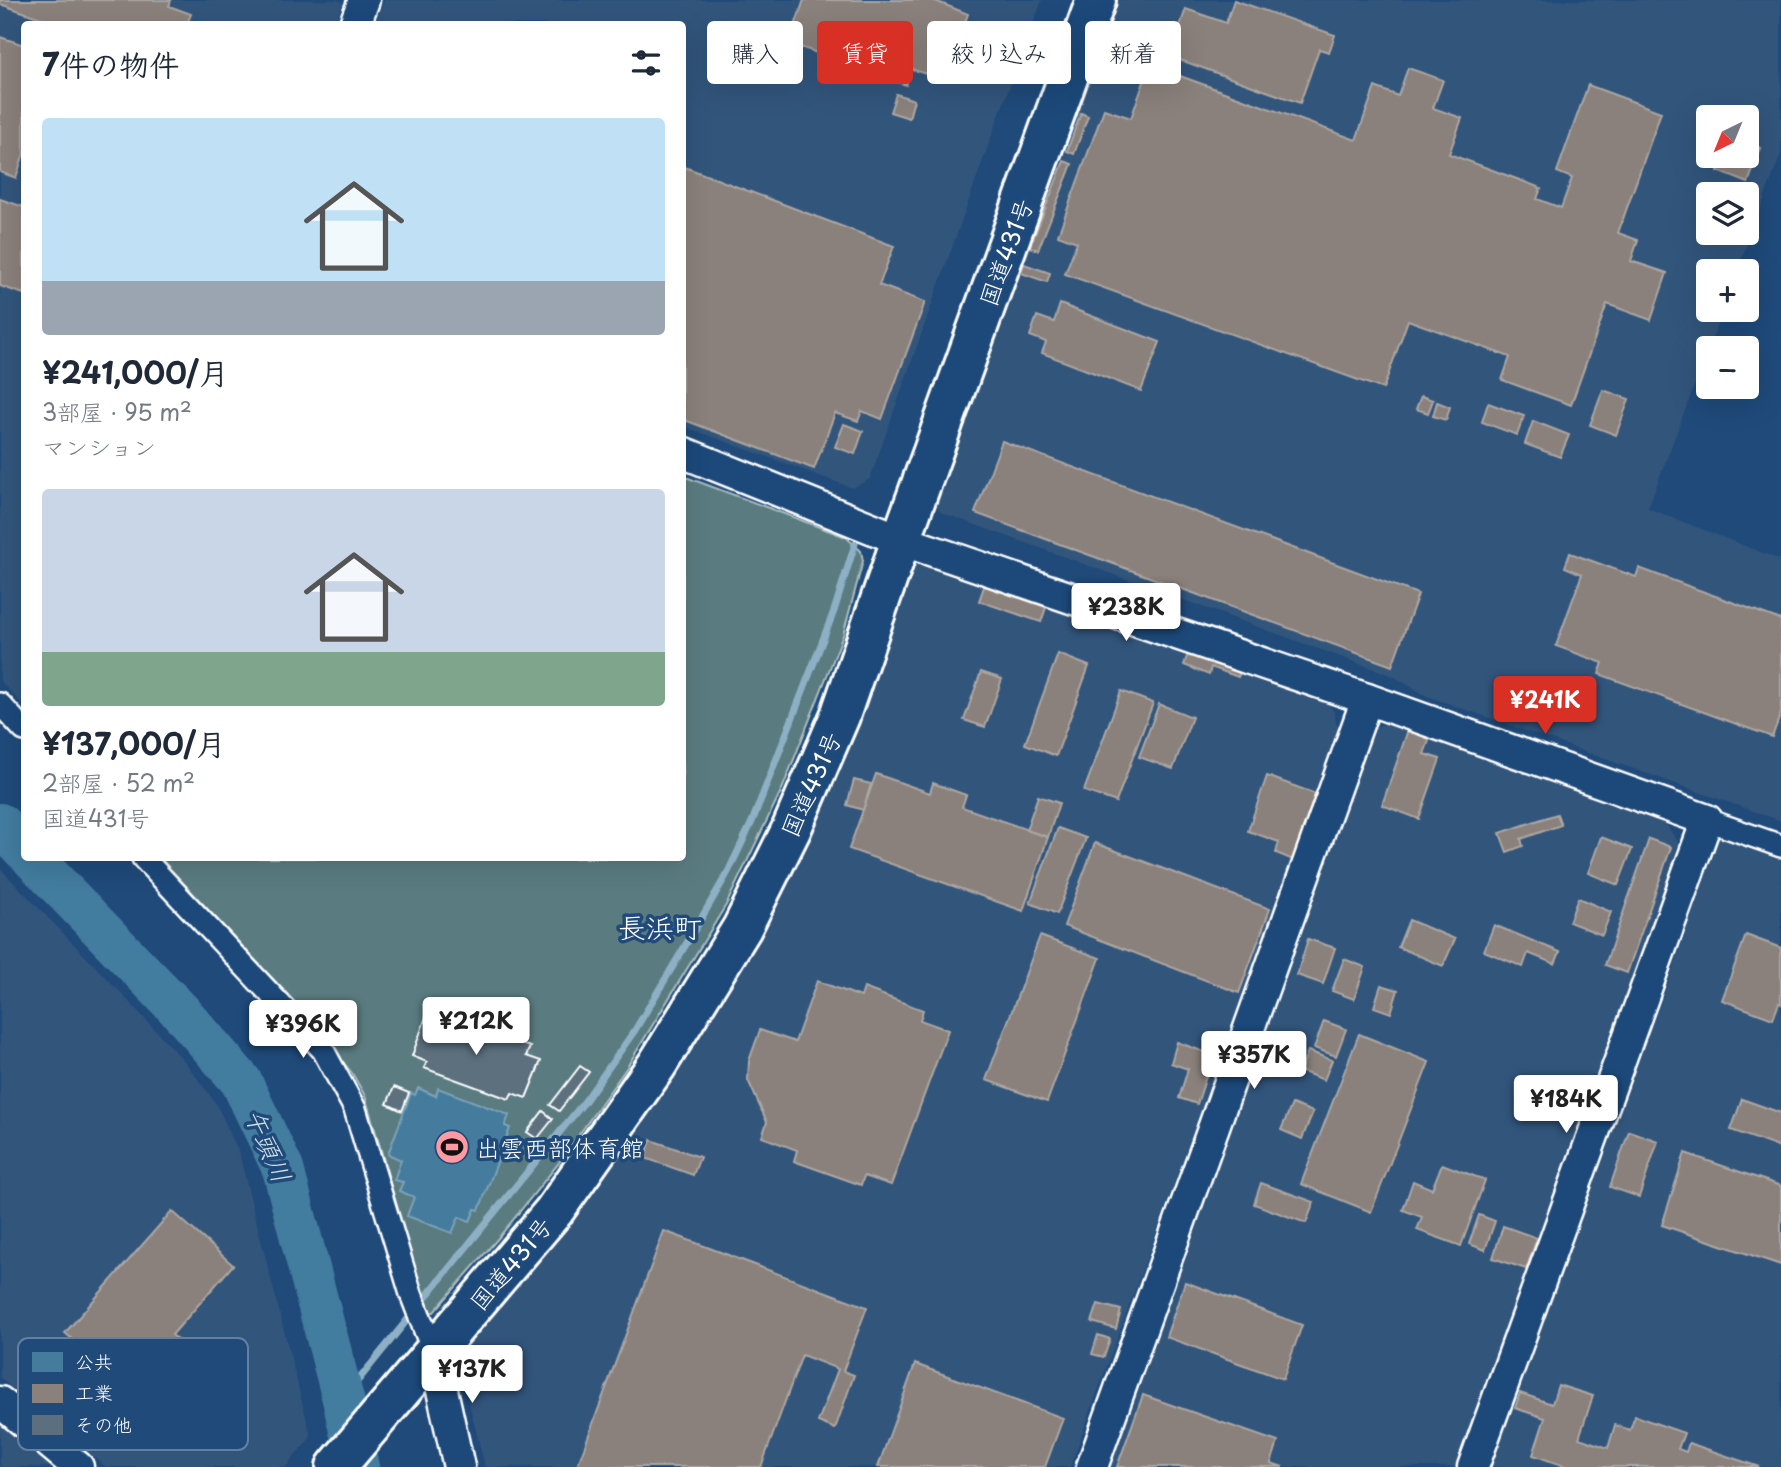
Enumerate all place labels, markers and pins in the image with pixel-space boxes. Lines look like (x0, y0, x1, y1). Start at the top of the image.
pin: ¥238K (1077, 584, 1175, 643)
pin: ¥241K (1496, 676, 1594, 736)
pin: ¥212K (427, 998, 525, 1057)
pin: ¥396K (254, 1000, 352, 1060)
pin: ¥357K (1205, 1032, 1303, 1091)
pin: ¥184K (1517, 1076, 1615, 1135)
sports icon: 出雲西部体育館 (433, 1128, 471, 1166)
place label: 出雲西部体育館 (476, 1129, 644, 1165)
pin: ¥137K (423, 1346, 521, 1405)

